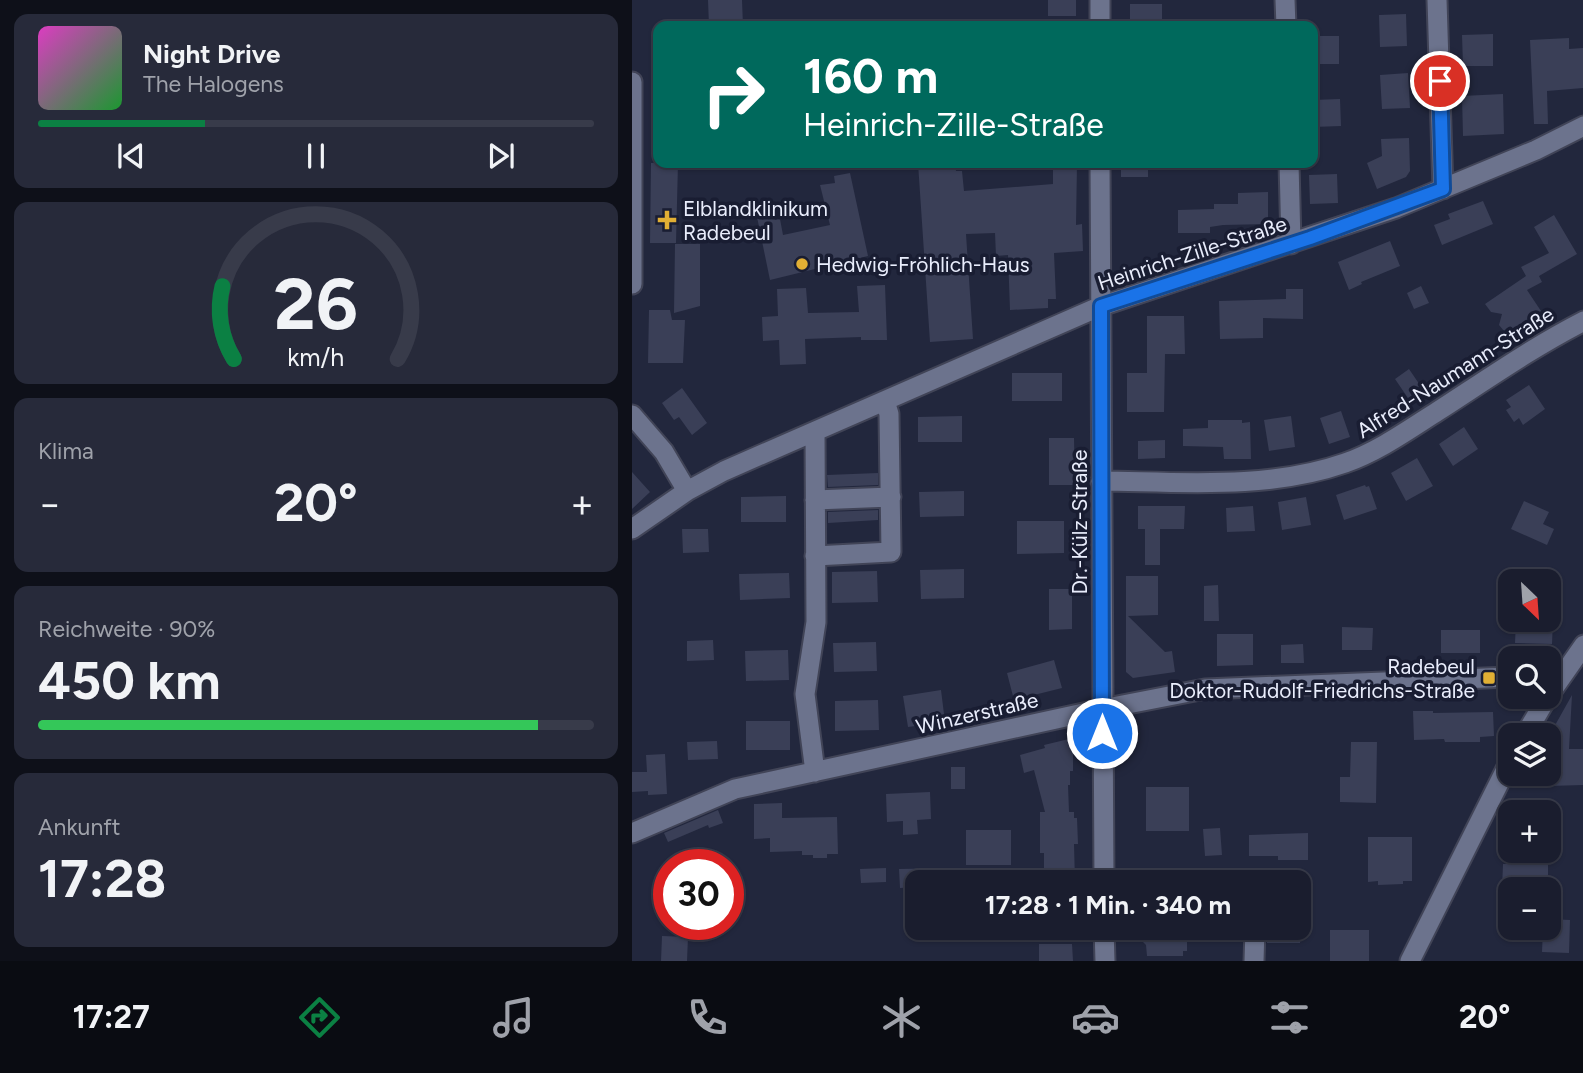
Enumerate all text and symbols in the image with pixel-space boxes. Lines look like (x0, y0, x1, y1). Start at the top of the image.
text: Night Drive (143, 38, 280, 70)
text: 160 m (803, 46, 938, 105)
icon: right (688, 49, 779, 140)
pin (1410, 51, 1470, 111)
icon: arrive (1421, 62, 1459, 100)
text: The Halogens (143, 70, 284, 98)
text: Heinrich-Zille-Straße (803, 106, 1104, 144)
icon: previous (112, 137, 150, 175)
icon: pause (297, 137, 335, 175)
icon: next (482, 137, 520, 175)
place label: Elblandklinikum Radebeul (683, 196, 828, 245)
marker: Elblandklinikum Radebeul (657, 210, 677, 230)
street label: Heinrich-Zille-Straße (1094, 211, 1290, 295)
place label: Hedwig-Fröhlich-Haus (816, 252, 1029, 277)
marker: Hedwig-Fröhlich-Haus (794, 256, 810, 272)
text: 26 (274, 260, 358, 347)
street label: Alfred-Naumann-Straße (1352, 301, 1558, 443)
text: km/h (287, 342, 345, 372)
text: Klima (38, 437, 94, 465)
street label: Dr.-Külz-Straße (1067, 450, 1092, 594)
text: 20° (274, 472, 358, 534)
text: − (38, 481, 62, 527)
text: + (570, 481, 594, 527)
north arrow (1498, 569, 1561, 632)
map controls (1498, 569, 1561, 940)
text: Reichweite · 90% (38, 615, 215, 643)
button: search (1498, 646, 1561, 709)
text: 450 km (38, 650, 221, 712)
place label: Radebeul Doktor-Rudolf-Friedrichs-Straße (1169, 654, 1475, 703)
marker: Radebeul Doktor-Rudolf-Friedrichs-Straße (1481, 670, 1497, 686)
street label: Winzerstraße (914, 687, 1040, 739)
position arrow (1065, 696, 1139, 770)
button: layers (1498, 723, 1561, 786)
button: + (1498, 800, 1561, 863)
text: Ankunft (38, 813, 120, 841)
text: 17:28 (38, 848, 166, 910)
speed limit sign: 30 (653, 849, 744, 940)
button: − (1498, 877, 1561, 940)
text: 17:28 · 1 Min. · 340 m (985, 889, 1231, 921)
icon: directions (295, 993, 344, 1042)
icon: music (489, 993, 538, 1042)
icon: phone (683, 993, 732, 1042)
icon: climate (877, 993, 926, 1042)
icon: car (1071, 993, 1120, 1042)
icon: filters (1265, 993, 1314, 1042)
text: 17:27 (73, 998, 150, 1036)
text: 20° (1459, 998, 1510, 1036)

